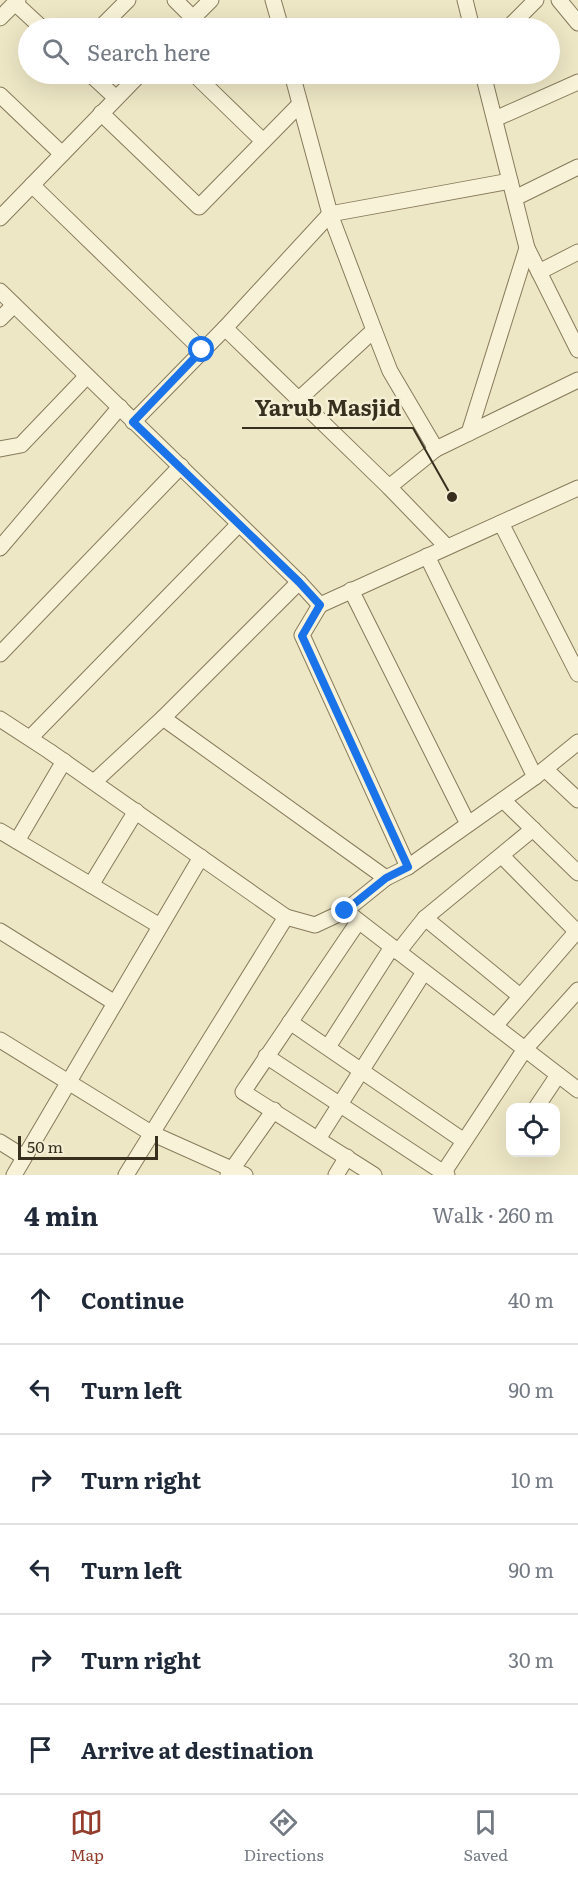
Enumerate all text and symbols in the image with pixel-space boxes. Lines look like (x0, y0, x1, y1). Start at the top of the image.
search box (18, 18, 560, 84)
icon: search (39, 35, 72, 68)
text: Search here (87, 35, 210, 68)
route start (188, 336, 214, 362)
callout: Yarub Masjid (242, 388, 413, 428)
text: Yarub Masjid (255, 390, 401, 423)
route end (331, 897, 357, 923)
map controls (506, 1103, 560, 1157)
button: locate (506, 1103, 560, 1157)
scale bar (18, 1133, 158, 1160)
text: 50 m (27, 1134, 63, 1158)
text: 4 min (24, 1195, 98, 1234)
text: Walk · 260 m (432, 1199, 554, 1229)
icon: ahead (24, 1283, 57, 1316)
text: Continue (81, 1283, 184, 1316)
text: 40 m (508, 1284, 554, 1314)
icon: left (24, 1373, 57, 1406)
text: Turn left (81, 1373, 182, 1406)
text: 90 m (509, 1374, 554, 1404)
icon: right (24, 1463, 57, 1496)
text: Turn right (81, 1463, 201, 1496)
text: 10 m (511, 1464, 554, 1494)
icon: left (24, 1553, 57, 1586)
text: Turn left (81, 1553, 182, 1586)
text: 90 m (509, 1554, 554, 1584)
icon: right (24, 1643, 57, 1676)
text: Turn right (81, 1643, 201, 1676)
text: 30 m (508, 1644, 554, 1674)
icon: arrive (24, 1733, 57, 1766)
text: Arrive at destination (81, 1733, 314, 1766)
tab: Map (70, 1806, 104, 1866)
tab: Directions (244, 1806, 324, 1866)
tab: Saved (464, 1806, 508, 1866)

